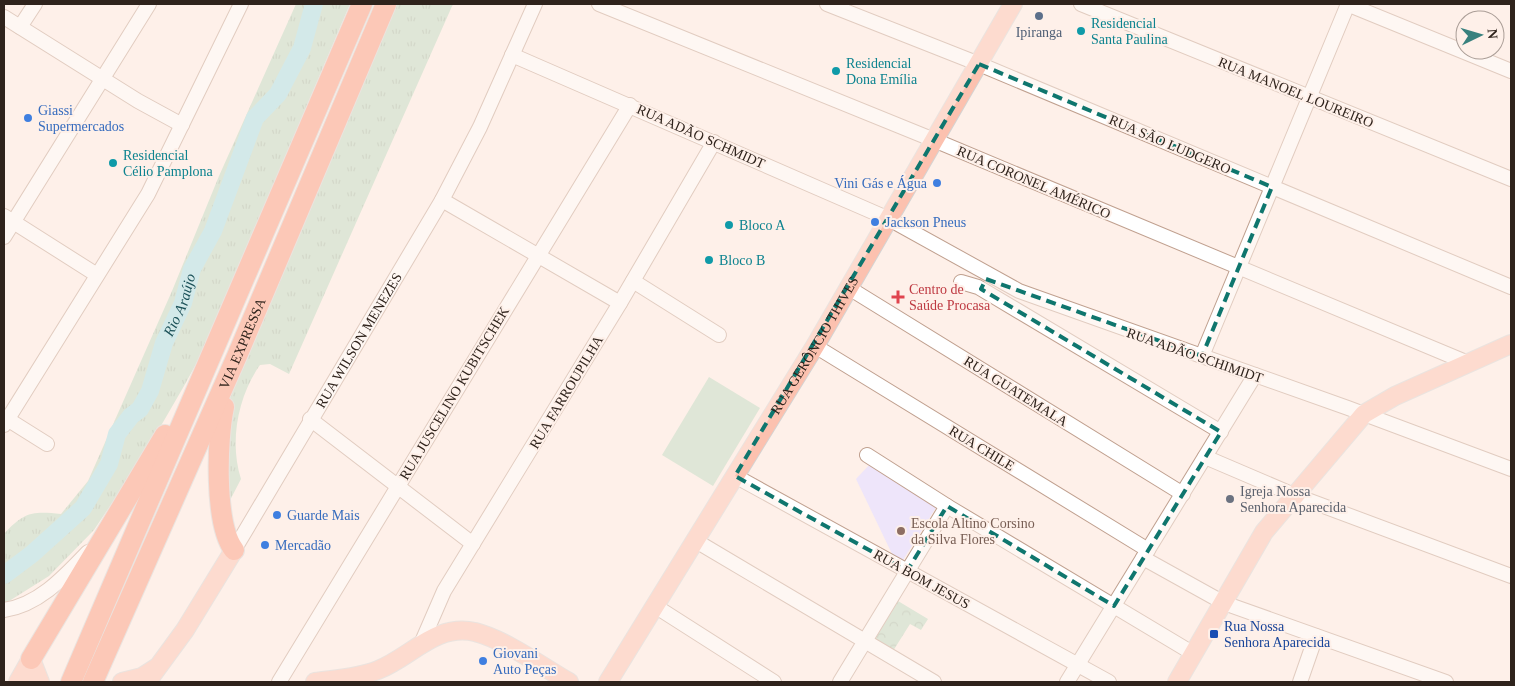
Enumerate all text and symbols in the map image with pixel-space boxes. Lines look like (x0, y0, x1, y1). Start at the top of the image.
marker: Ipiranga (1033, 10, 1045, 22)
north arrow (1455, 10, 1505, 60)
place label: Residencial Santa Paulina (1091, 16, 1168, 47)
place label: Ipiranga (1016, 25, 1063, 40)
marker: Residencial Santa Paulina (1075, 25, 1087, 37)
text: N (1485, 28, 1500, 40)
street label: RUA MANOEL LOUREIRO (1216, 54, 1376, 130)
place label: Residencial Dona Emília (846, 56, 918, 87)
marker: Residencial Dona Emília (830, 65, 842, 77)
street label: RUA ADÃO SCHMIDT (634, 101, 767, 172)
place label: Giassi Supermercados (38, 103, 124, 134)
marker: Giassi Supermercados (22, 112, 34, 124)
street label: RUA SÃO LUDGERO (1107, 112, 1233, 177)
street label: RUA CORONEL AMÉRICO (955, 142, 1113, 222)
place label: Residencial Célio Pamplona (123, 148, 214, 179)
marker: Residencial Célio Pamplona (107, 157, 119, 169)
place label: Vini Gás e Água (834, 175, 928, 191)
marker: Vini Gás e Água (931, 177, 943, 189)
place label: Jackson Pneus (885, 215, 966, 230)
marker: Jackson Pneus (869, 216, 881, 228)
place label: Bloco A (739, 218, 786, 233)
marker: Bloco A (723, 219, 735, 231)
place label: Bloco B (719, 253, 765, 268)
marker: Bloco B (703, 254, 715, 266)
street label: RUA WILSON MENEZES (313, 270, 405, 411)
water label: Rio Araújo (160, 271, 199, 340)
street label: RUA GERÔNCIO THIVES (768, 274, 862, 417)
place label: Centro de Saúde Procasa (909, 282, 991, 313)
marker: Centro de Saúde Procasa (891, 290, 905, 304)
street label: VIA EXPRESSA (216, 295, 269, 391)
street label: RUA JUSCELINO KUBITSCHEK (397, 304, 512, 482)
street label: RUA ADÃO SCHIMIDT (1125, 325, 1265, 386)
street label: RUA FARROUPILHA (527, 332, 607, 452)
street label: RUA GUATEMALA (961, 353, 1071, 430)
street label: RUA CHILE (946, 423, 1017, 474)
place label: Igreja Nossa Senhora Aparecida (1240, 484, 1347, 515)
marker: Igreja Nossa Senhora Aparecida (1224, 493, 1236, 505)
place label: Guarde Mais (287, 508, 360, 523)
marker: Guarde Mais (271, 509, 283, 521)
place label: Escola Altino Corsino da Silva Flores (911, 516, 1035, 547)
marker: Escola Altino Corsino da Silva Flores (895, 525, 907, 537)
place label: Mercadão (275, 538, 331, 553)
marker: Mercadão (259, 539, 271, 551)
street label: RUA BOM JESUS (871, 547, 972, 612)
place label: Rua Nossa Senhora Aparecida (1224, 619, 1331, 650)
marker: Rua Nossa Senhora Aparecida (1208, 628, 1220, 640)
place label: Giovani Auto Peças (493, 646, 556, 677)
marker: Giovani Auto Peças (477, 655, 489, 667)

